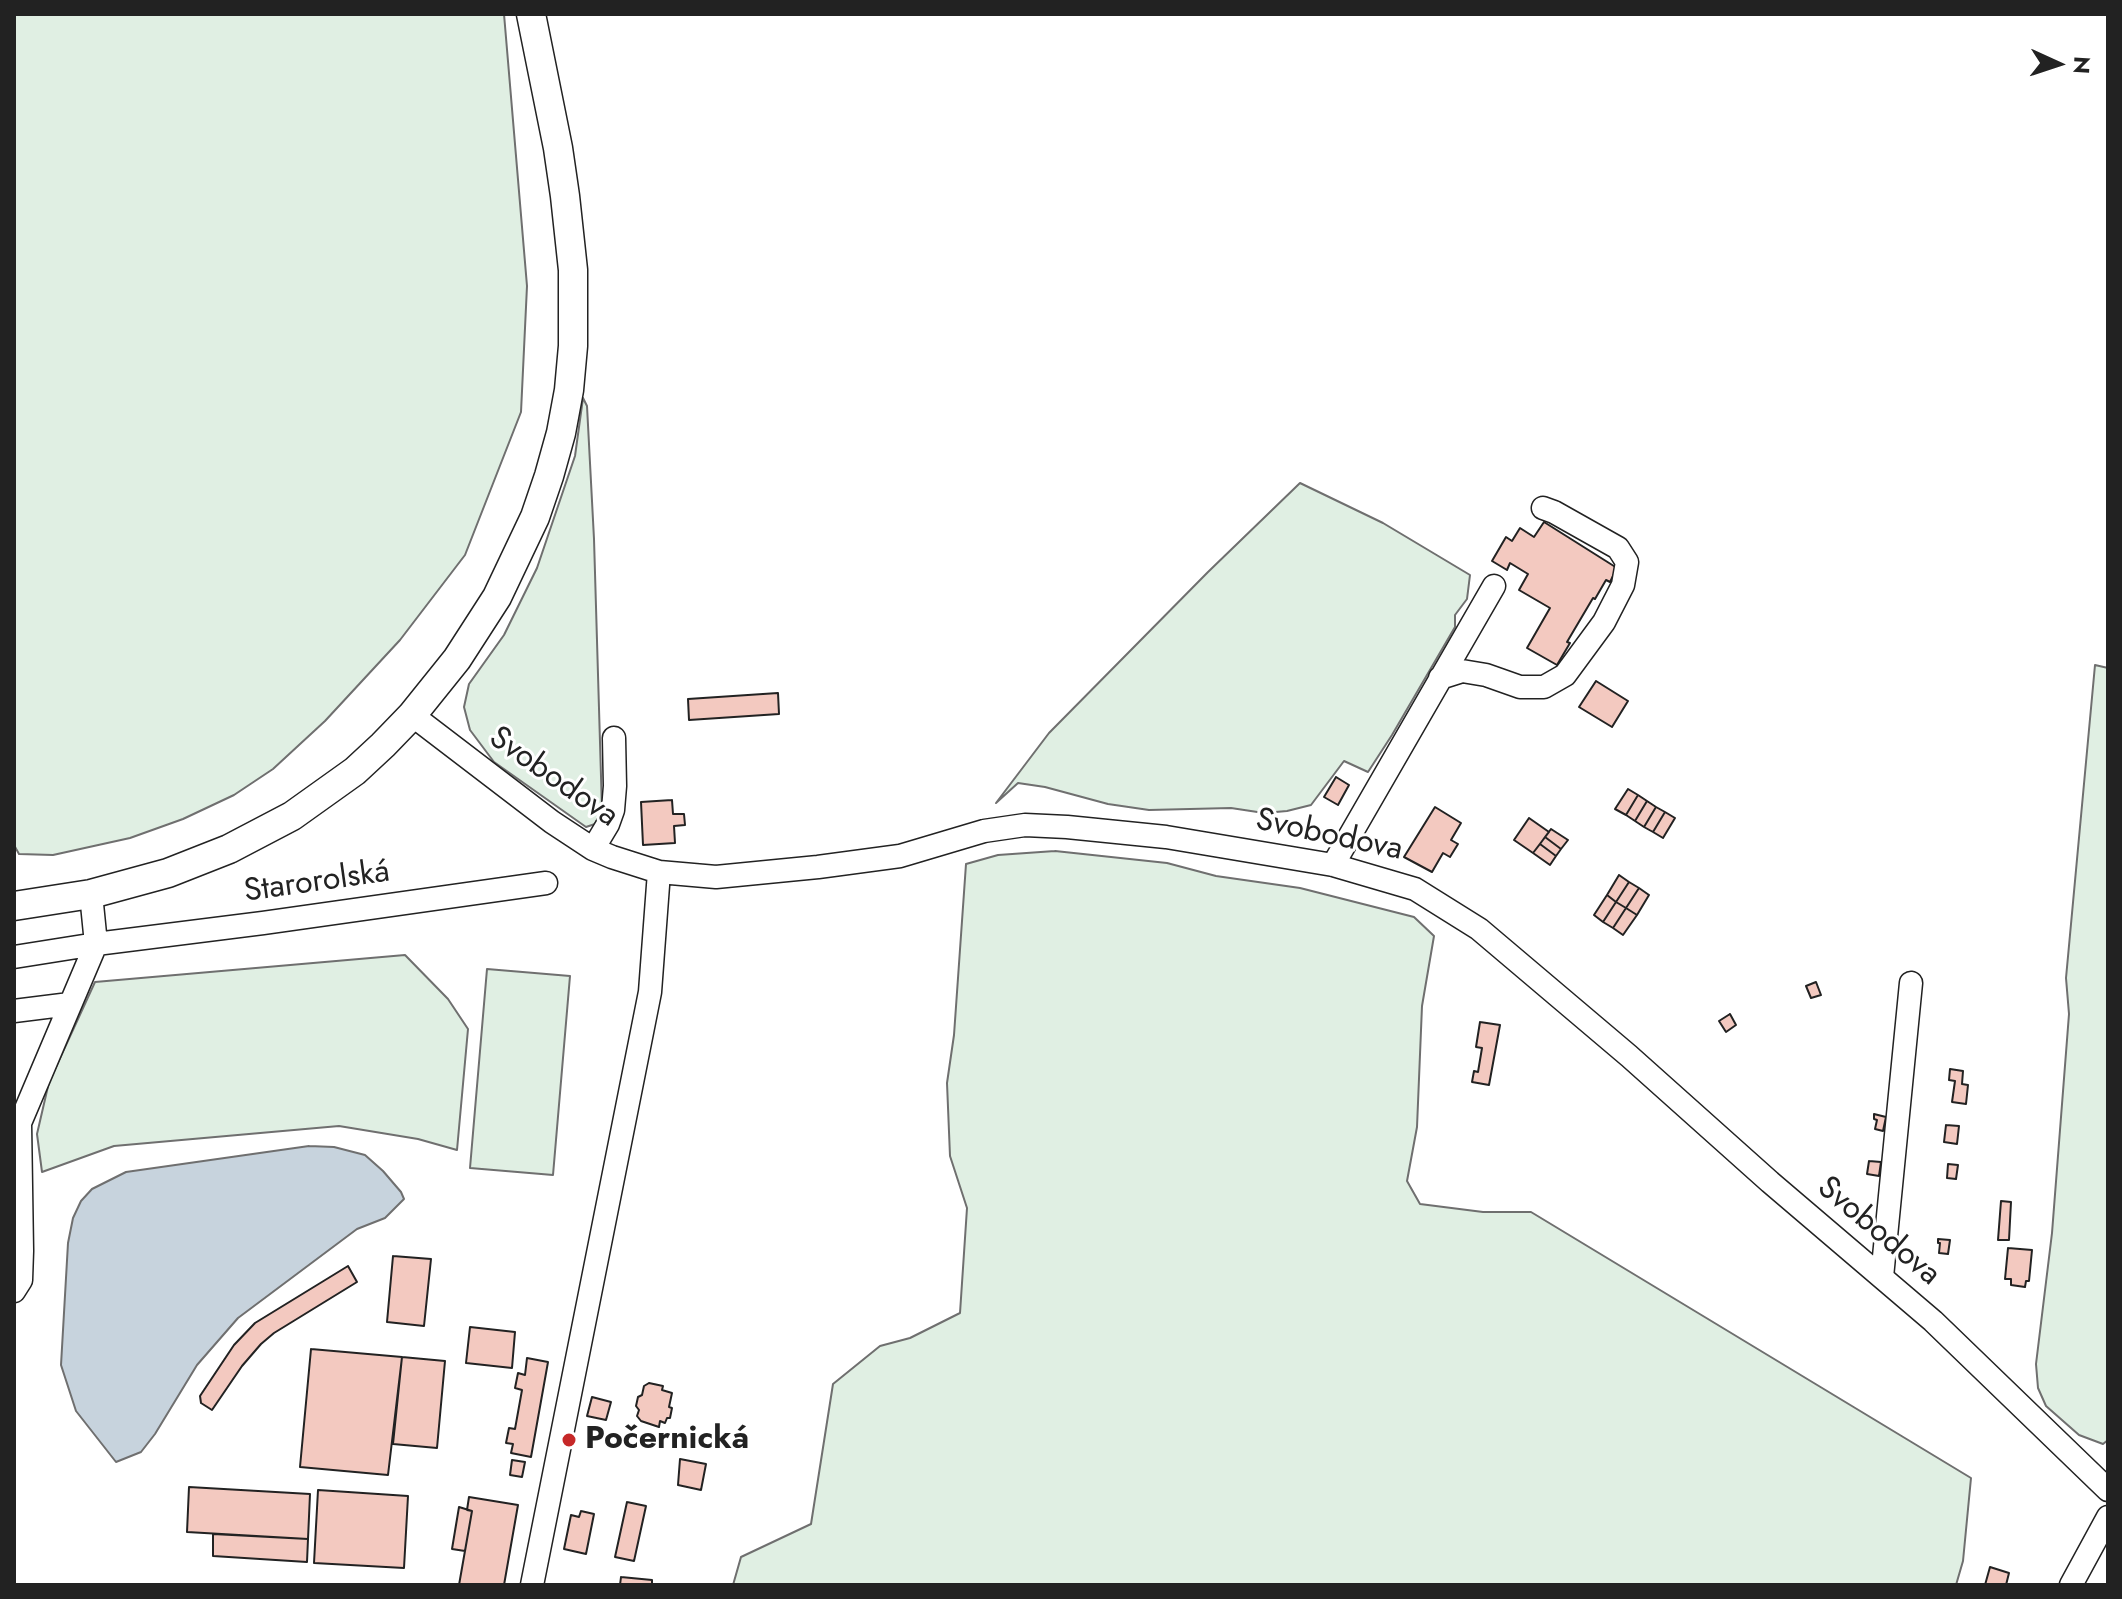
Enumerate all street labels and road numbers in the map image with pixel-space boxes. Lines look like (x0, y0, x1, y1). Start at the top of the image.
street label: Svobodova (481, 720, 625, 836)
street label: Svobodova (1252, 802, 1406, 870)
street label: Starorolská (242, 854, 392, 912)
street label: Svobodova (1809, 1169, 1947, 1295)

